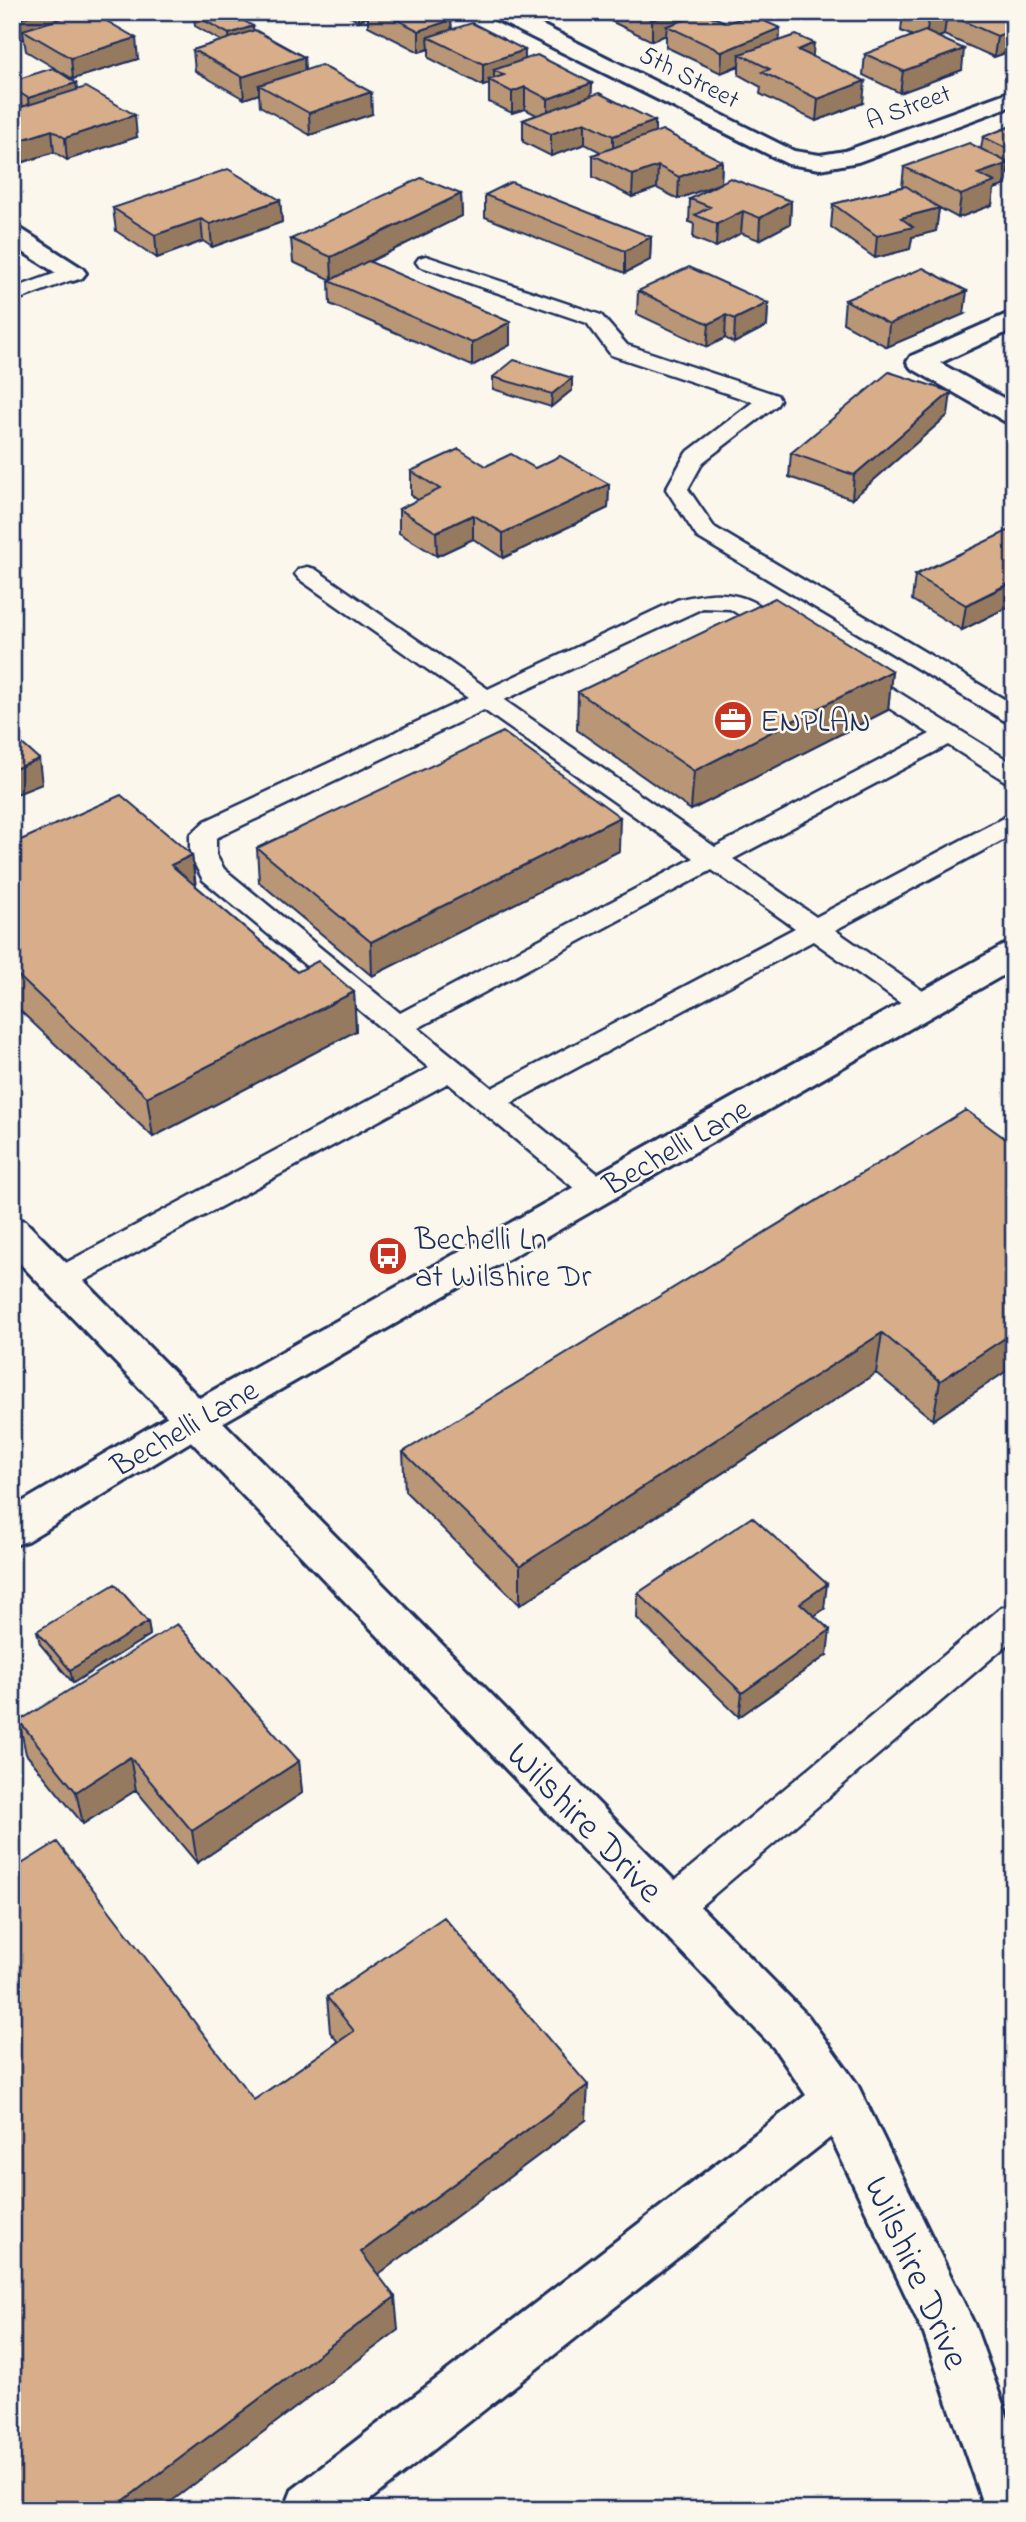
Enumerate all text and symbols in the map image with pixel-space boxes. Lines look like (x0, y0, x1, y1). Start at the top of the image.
street label: 5th Street (632, 37, 746, 120)
street label: A Street (861, 76, 957, 142)
office icon: ENPLAN (712, 699, 754, 741)
place label: ENPLAN (760, 700, 871, 747)
street label: Bechelli Lane (594, 1088, 761, 1211)
place label: Bechelli Ln at Wilshire Dr (414, 1218, 592, 1302)
bus stop icon: Bechelli Ln at Wilshire Dr (367, 1235, 409, 1277)
street label: Bechelli Lane (102, 1369, 269, 1492)
street label: Wilshire Drive (491, 1730, 676, 1918)
street label: Wilshire Drive (847, 2168, 982, 2380)

